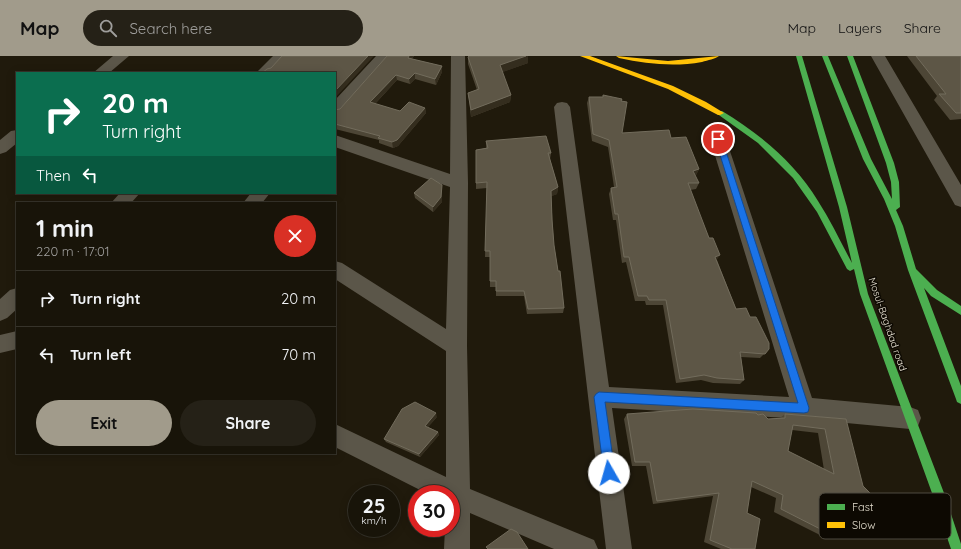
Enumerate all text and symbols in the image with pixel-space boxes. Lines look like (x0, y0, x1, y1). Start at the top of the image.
search box (83, 10, 363, 46)
text: Map (20, 16, 59, 40)
icon: search (97, 17, 119, 39)
text: Search here (129, 19, 212, 38)
text: Map (787, 19, 816, 37)
text: Layers (838, 19, 882, 37)
text: Share (904, 19, 941, 37)
text: 20 m (102, 85, 169, 120)
icon: right (36, 88, 88, 140)
text: Turn right (102, 120, 182, 143)
pin (701, 122, 735, 156)
icon: arrive (707, 128, 729, 150)
icon: left (79, 164, 101, 186)
text: Then (36, 166, 71, 185)
text: 1 min (36, 213, 94, 243)
button: close (274, 215, 316, 257)
text: 220 m · 17:01 (36, 243, 110, 259)
street label: Mosul-Baghdad road (865, 276, 910, 373)
icon: right (36, 288, 58, 310)
text: Turn right (70, 289, 141, 308)
text: 20 m (281, 289, 316, 308)
icon: left (36, 344, 58, 366)
text: Turn left (70, 345, 132, 364)
text: 70 m (282, 345, 316, 364)
button: Exit (36, 400, 172, 446)
button: Share (180, 400, 316, 446)
position arrow (588, 452, 630, 494)
speed limit sign: 30 (408, 485, 460, 537)
text: 25 (363, 493, 385, 518)
legend (819, 493, 951, 539)
text: Fast (852, 500, 874, 514)
text: km/h (361, 514, 387, 527)
text: Slow (852, 518, 876, 532)

